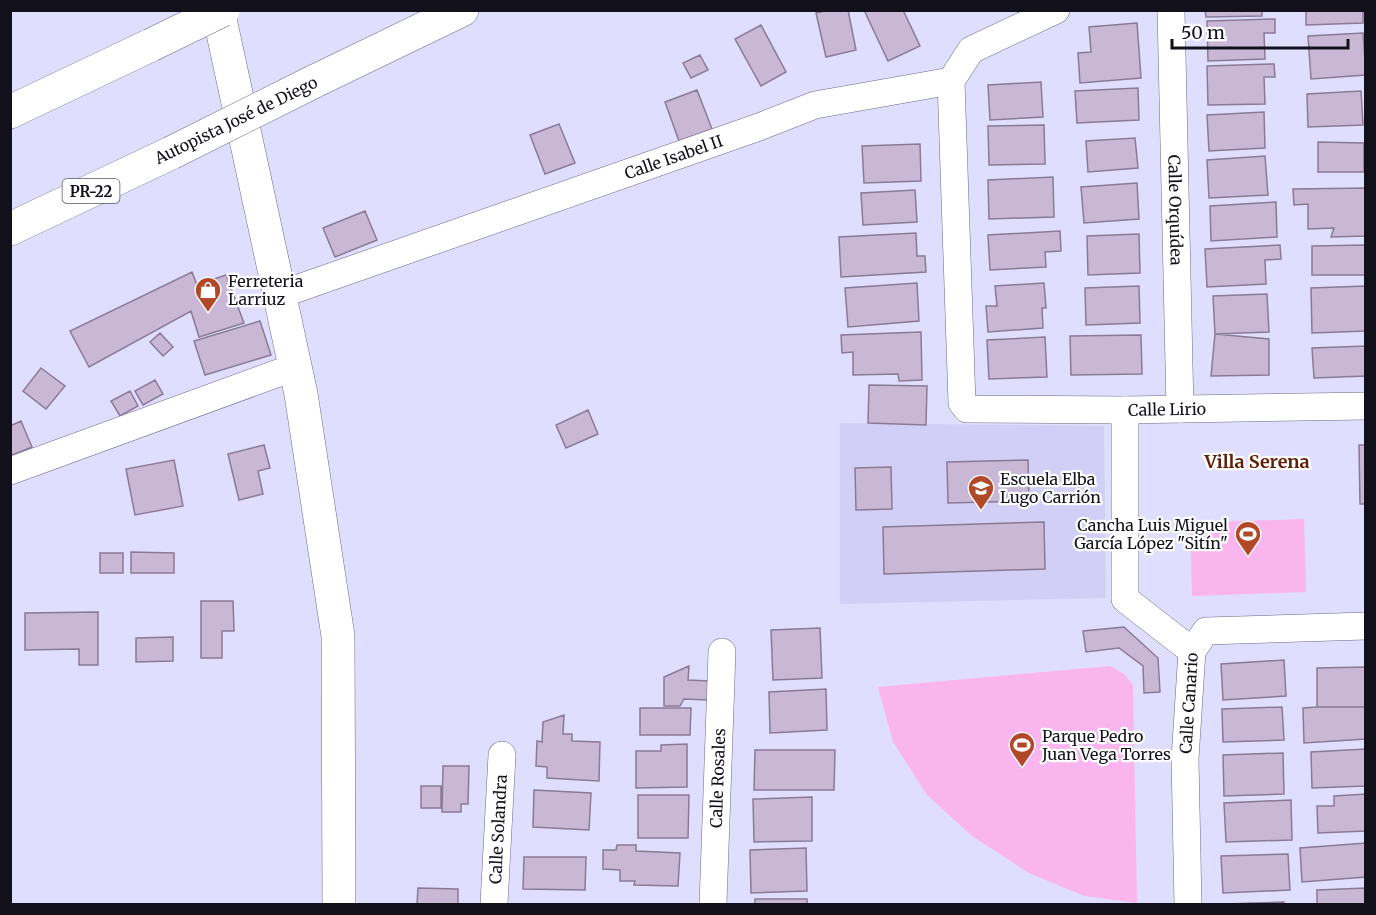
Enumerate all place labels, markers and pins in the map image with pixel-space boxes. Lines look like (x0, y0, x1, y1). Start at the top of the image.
place label: Ferreteria Larriuz (228, 271, 304, 309)
shop icon: Ferreteria Larriuz (193, 275, 223, 313)
place label: Escuela Elba Lugo Carrión (1000, 469, 1101, 507)
school or university icon: Escuela Elba Lugo Carrión (966, 473, 996, 511)
place label: Cancha Luis Miguel García López "Sitín" (1074, 515, 1228, 553)
sports icon: Cancha Luis Miguel García López "Sitín" (1233, 519, 1263, 557)
place label: Parque Pedro Juan Vega Torres (1041, 726, 1171, 764)
sports icon: Parque Pedro Juan Vega Torres (1007, 730, 1037, 768)

